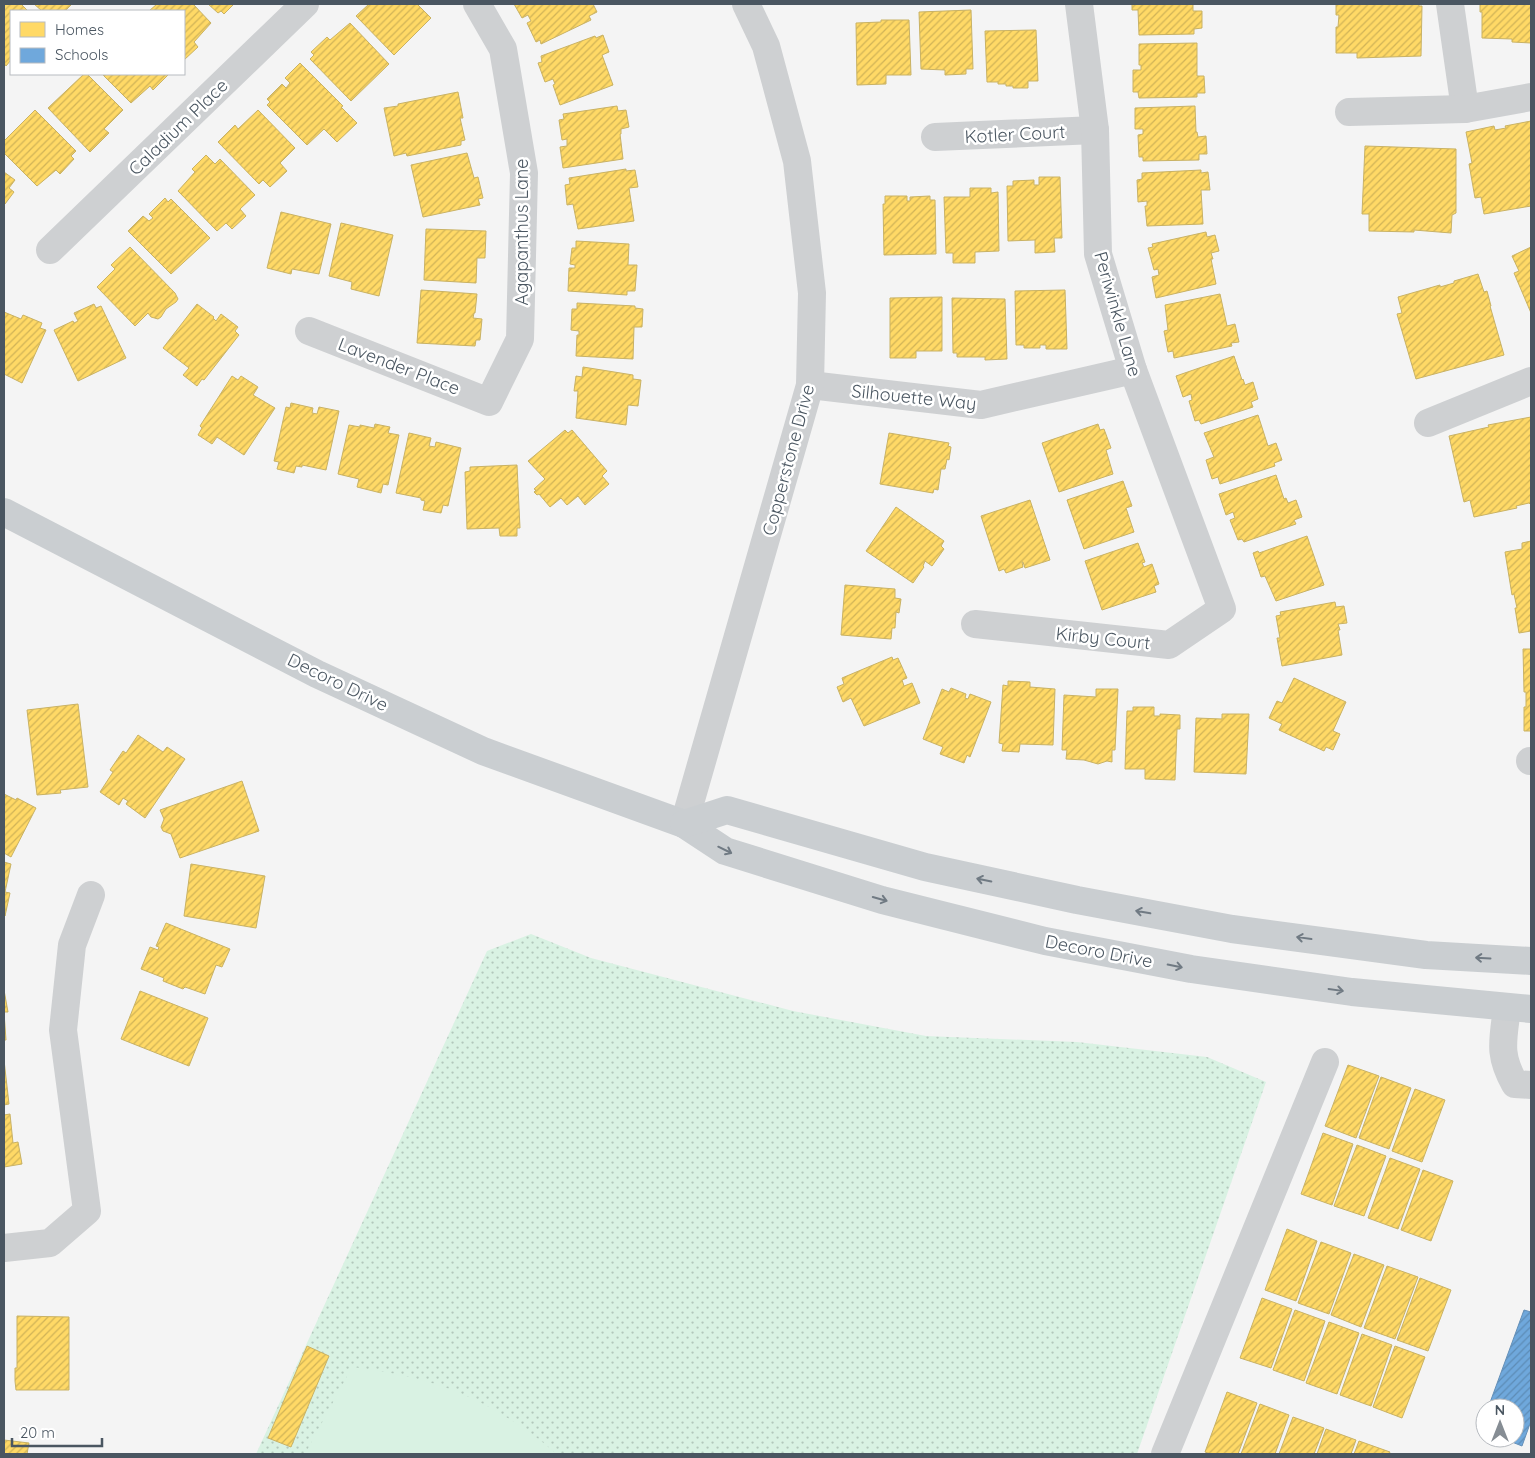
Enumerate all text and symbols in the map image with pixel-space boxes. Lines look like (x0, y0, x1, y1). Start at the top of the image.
legend (10, 10, 185, 75)
text: Homes (55, 20, 104, 39)
text: Schools (55, 45, 108, 64)
street label: Caladium Place (124, 74, 232, 180)
street label: Kotler Court (964, 120, 1066, 148)
street label: Agapanthus Lane (510, 159, 533, 305)
street label: Periwinkle Lane (1089, 249, 1147, 379)
street label: Lavender Place (335, 332, 463, 400)
street label: Silhouette Way (851, 379, 977, 415)
street label: Copperstone Drive (757, 382, 819, 538)
street label: Kirby Court (1055, 622, 1151, 654)
street label: Decoro Drive (284, 648, 392, 716)
one-way arrow (718, 845, 733, 855)
one-way arrow (977, 875, 993, 884)
one-way arrow (872, 895, 888, 905)
one-way arrow (1136, 907, 1152, 917)
street label: Decoro Drive (1043, 929, 1155, 973)
one-way arrow (1296, 933, 1312, 943)
one-way arrow (1475, 954, 1491, 963)
one-way arrow (1166, 962, 1182, 972)
one-way arrow (1327, 985, 1343, 995)
north arrow (1475, 1398, 1525, 1448)
text: N (1495, 1401, 1505, 1419)
scale bar (12, 1416, 102, 1448)
text: 20 m (20, 1423, 55, 1442)

